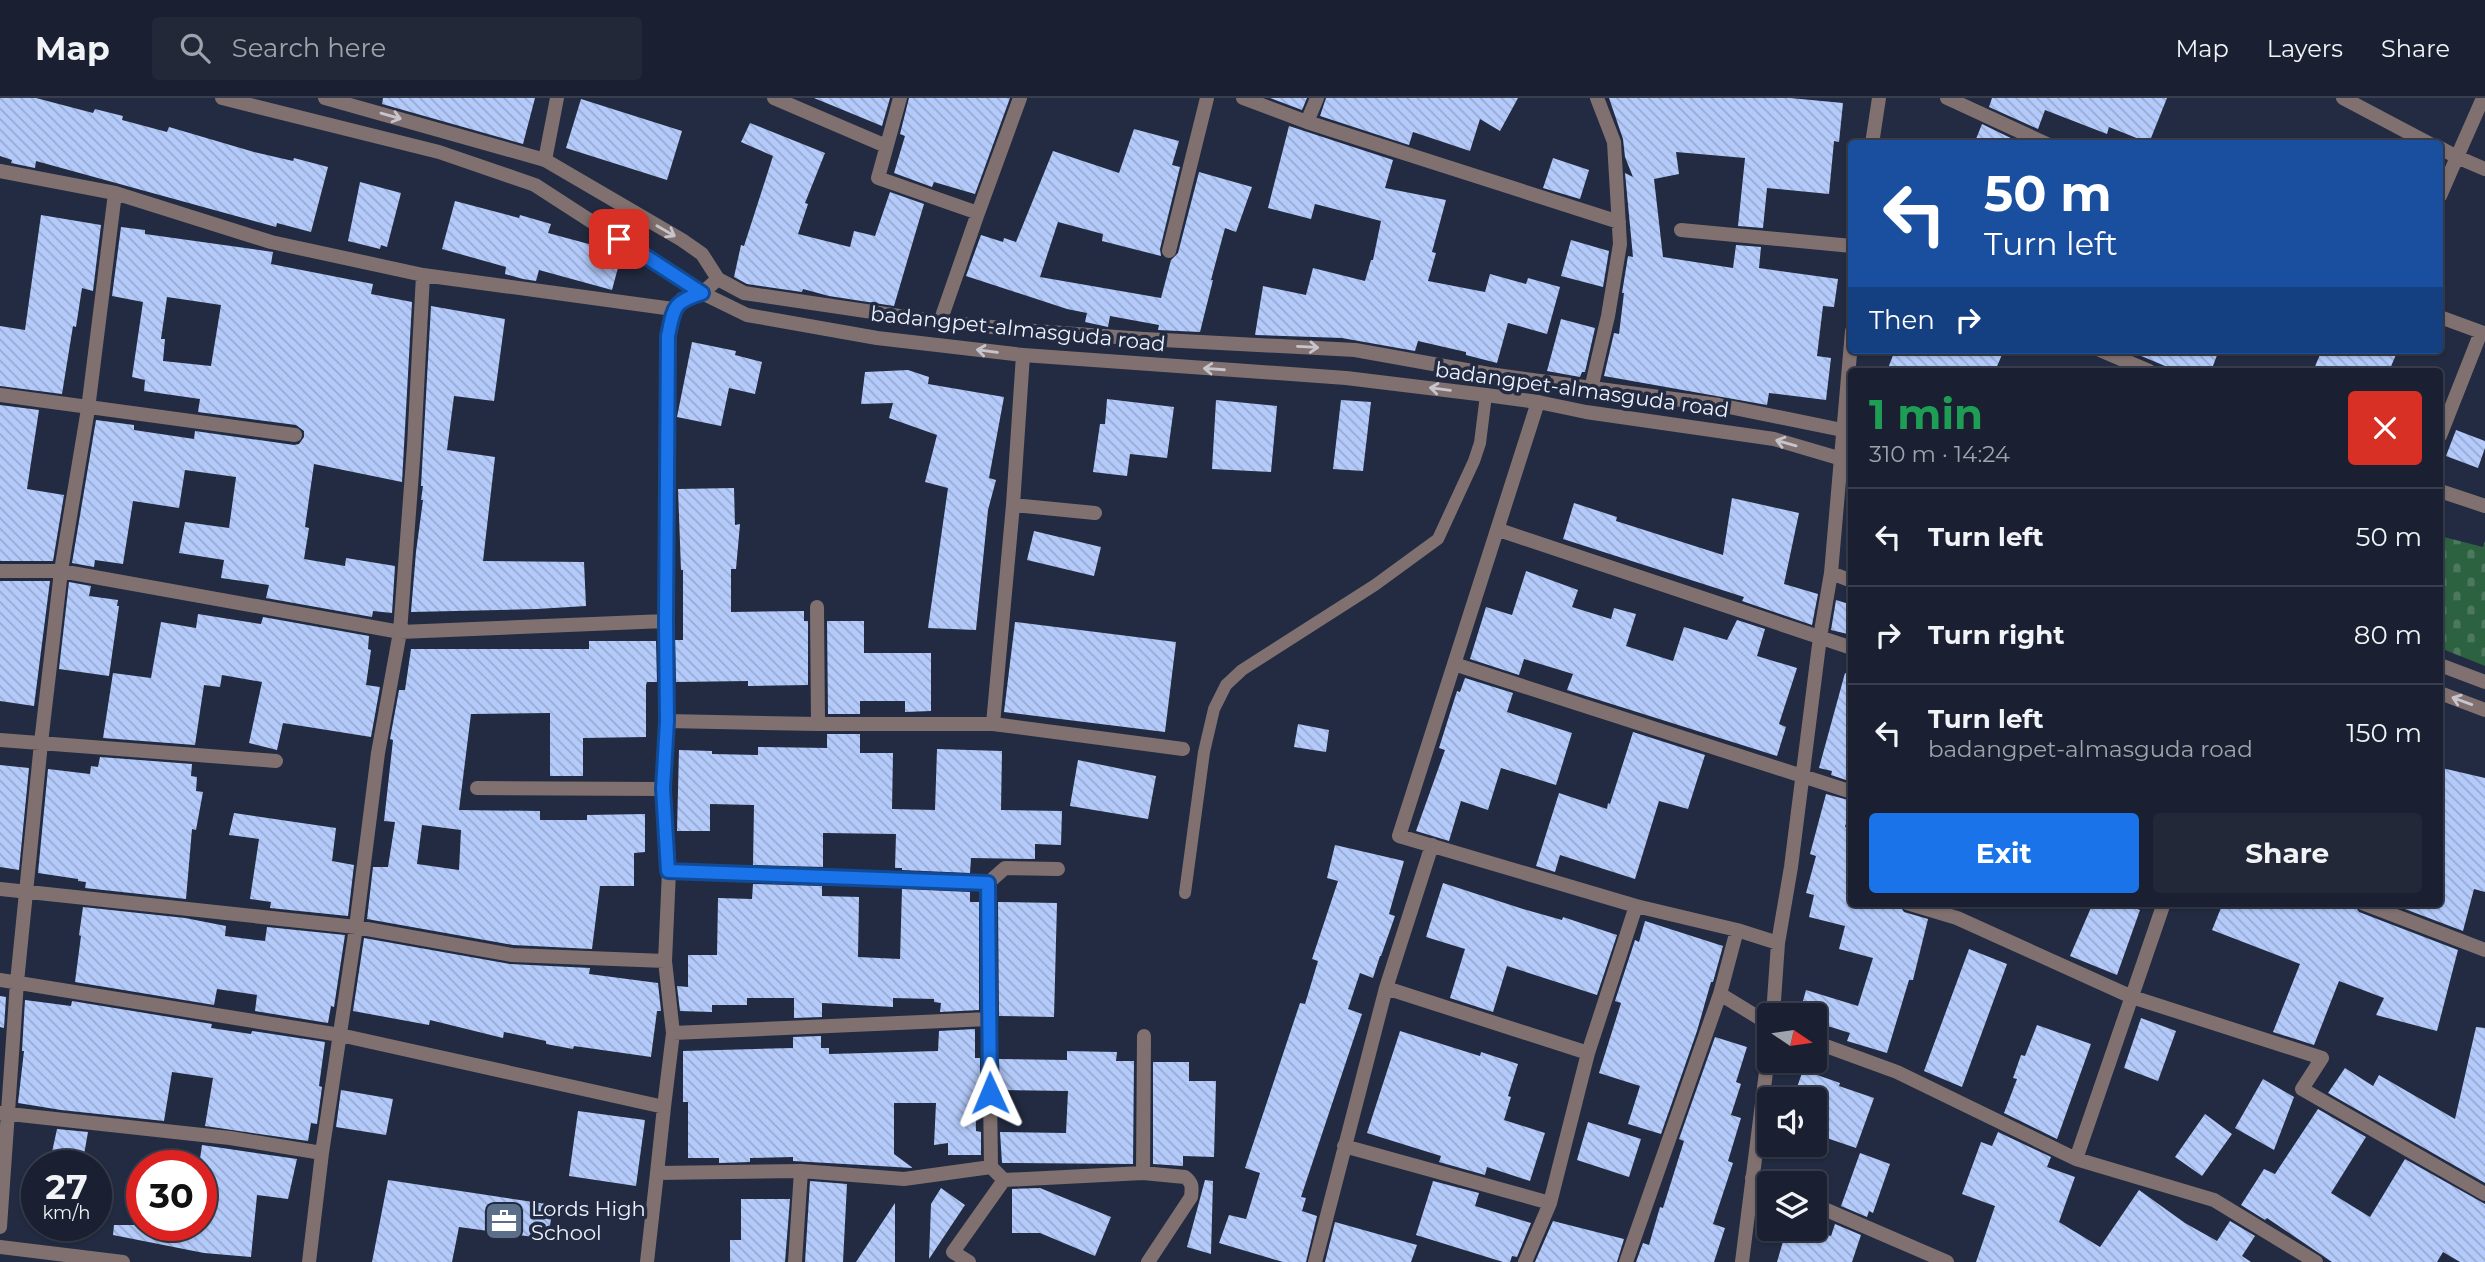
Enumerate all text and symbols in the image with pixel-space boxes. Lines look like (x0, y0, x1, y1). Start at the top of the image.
search box (152, 17, 642, 80)
text: Map (35, 28, 110, 68)
icon: search (176, 29, 214, 67)
text: Search here (232, 32, 386, 64)
text: Map (2175, 34, 2229, 63)
text: Layers (2267, 34, 2343, 63)
text: Share (2381, 34, 2450, 63)
one-way arrow (379, 110, 402, 123)
text: 50 m (1984, 164, 2112, 223)
icon: left (1869, 168, 1960, 259)
pin (589, 209, 649, 269)
icon: arrive (600, 220, 638, 258)
one-way arrow (656, 224, 676, 238)
text: Turn left (1984, 224, 2118, 263)
street label: badangpet-almasguda road (869, 301, 1167, 356)
icon: right (1949, 301, 1987, 339)
text: Then (1869, 304, 1935, 336)
one-way arrow (1296, 341, 1319, 354)
one-way arrow (976, 344, 999, 357)
street label: badangpet-almasguda road (1434, 356, 1731, 423)
one-way arrow (1203, 362, 1226, 375)
one-way arrow (1430, 383, 1452, 396)
text: 1 min (1869, 388, 1983, 440)
button: close (2348, 391, 2422, 465)
one-way arrow (1775, 435, 1797, 448)
text: 310 m · 14:24 (1869, 440, 2010, 468)
icon: left (1869, 518, 1907, 556)
text: Turn left (1928, 521, 2044, 553)
text: 50 m (2356, 521, 2422, 553)
icon: right (1869, 616, 1907, 654)
text: Turn right (1928, 619, 2064, 651)
text: 80 m (2354, 619, 2422, 651)
one-way arrow (2452, 694, 2474, 706)
text: Turn left (1928, 703, 2044, 735)
icon: left (1869, 714, 1907, 752)
text: 150 m (2346, 717, 2422, 749)
text: badangpet-almasguda road (1928, 735, 2253, 763)
button: Exit (1869, 813, 2139, 893)
button: Share (2153, 813, 2422, 893)
north arrow (1757, 1003, 1827, 1073)
map controls (1757, 1003, 1827, 1241)
position arrow (953, 1056, 1027, 1130)
button: sound (1757, 1087, 1827, 1157)
speed limit sign: 30 (126, 1150, 217, 1241)
text: 27 (45, 1165, 88, 1208)
button: layers (1757, 1171, 1827, 1241)
place label: Lords High School (531, 1196, 646, 1245)
office icon: Lords High School (483, 1200, 525, 1242)
text: km/h (42, 1202, 91, 1224)

